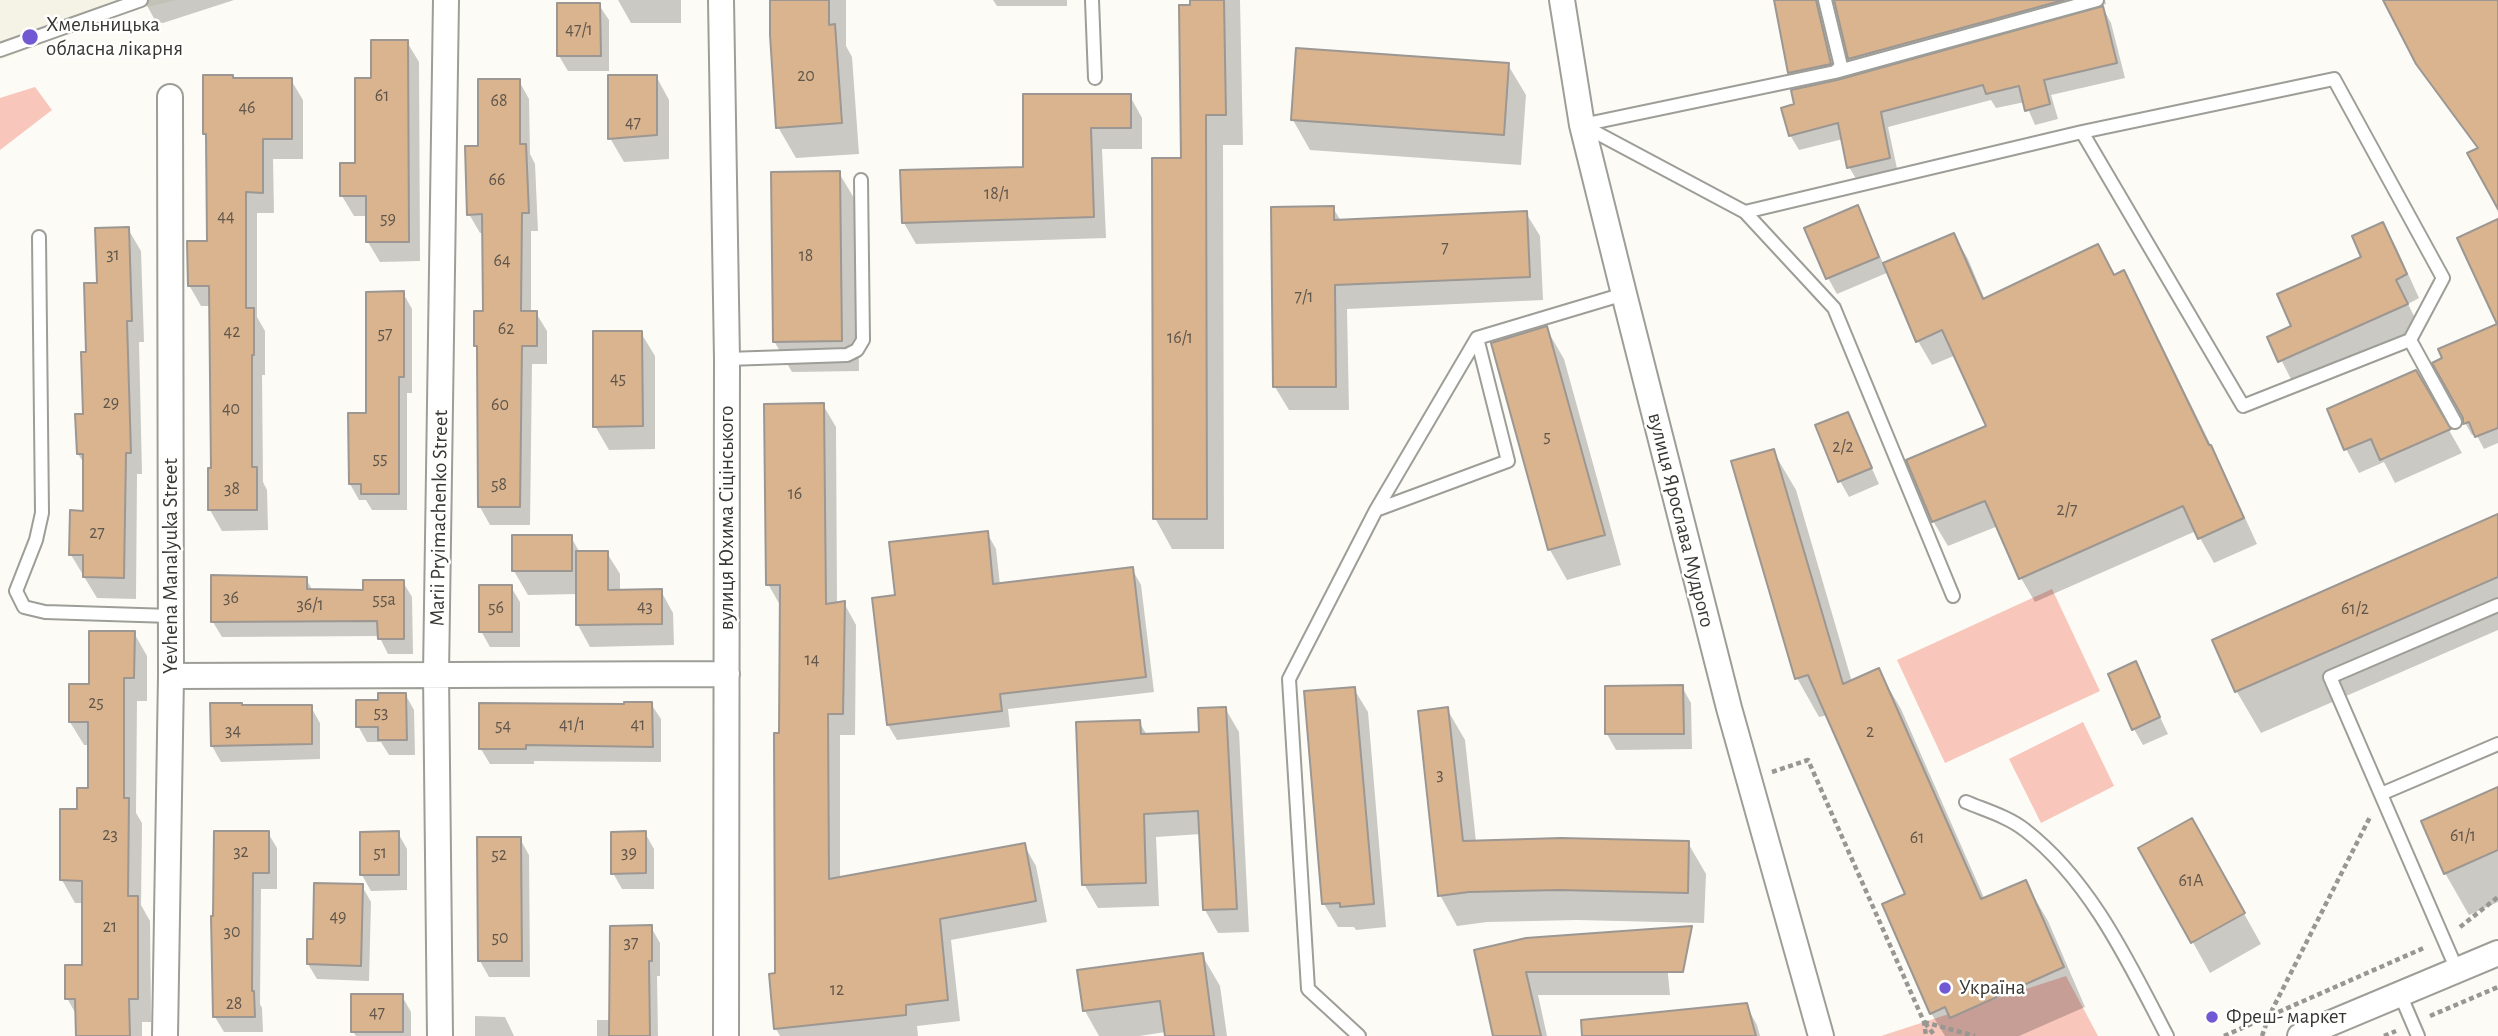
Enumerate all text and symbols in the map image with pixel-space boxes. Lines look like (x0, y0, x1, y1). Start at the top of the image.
place label: Хмельницька обласна лікарня (46, 12, 183, 62)
house number: 47/1 (565, 19, 593, 41)
marker: Хмельницька обласна лікарня (20, 27, 40, 47)
house number: 20 (797, 65, 815, 87)
house number: 61 (375, 85, 389, 107)
house number: 68 (491, 90, 507, 112)
house number: 46 (238, 97, 256, 119)
house number: 47 (625, 112, 641, 134)
house number: 66 (489, 169, 505, 191)
house number: 18/1 (984, 183, 1010, 205)
house number: 44 (217, 206, 235, 228)
house number: 59 (380, 208, 396, 230)
house number: 7 (1441, 237, 1449, 259)
house number: 31 (106, 244, 120, 266)
house number: 18 (799, 245, 813, 267)
house number: 64 (493, 250, 511, 272)
house number: 7/1 (1295, 286, 1313, 308)
house number: 62 (498, 318, 514, 340)
house number: 42 (224, 321, 240, 343)
house number: 57 (377, 323, 393, 345)
house number: 16/1 (1167, 327, 1193, 349)
house number: 45 (610, 368, 626, 390)
house number: 29 (103, 392, 119, 414)
house number: 60 (491, 394, 509, 416)
house number: 40 (222, 398, 240, 420)
street label: вулиця Юхима Сіцінського (714, 406, 740, 630)
street label: Marii Pryimachenko Street (425, 410, 453, 626)
street label: вулиця Ярослава Мудрого (1642, 410, 1720, 630)
house number: 5 (1543, 426, 1551, 448)
house number: 2/2 (1832, 436, 1854, 458)
house number: 55 (372, 448, 388, 470)
street label: Yevhena Manalyuka Street (158, 458, 184, 674)
house number: 58 (491, 474, 507, 496)
house number: 38 (224, 478, 240, 500)
house number: 16 (788, 483, 802, 505)
house number: 2/7 (2057, 499, 2077, 521)
house number: 27 (89, 522, 105, 544)
house number: 36 (223, 587, 239, 609)
house number: 55а (372, 589, 396, 611)
house number: 36/1 (296, 594, 324, 616)
house number: 43 (637, 596, 653, 618)
house number: 56 (488, 597, 504, 619)
house number: 61/2 (2341, 598, 2369, 620)
house number: 14 (805, 649, 819, 671)
house number: 25 (88, 692, 104, 714)
house number: 53 (374, 702, 388, 724)
house number: 41/1 (559, 714, 585, 736)
house number: 41 (631, 714, 645, 736)
house number: 54 (495, 715, 511, 737)
house number: 34 (225, 720, 241, 742)
house number: 2 (1866, 721, 1874, 743)
house number: 3 (1436, 764, 1444, 786)
house number: 23 (102, 824, 118, 846)
house number: 61/1 (2450, 825, 2476, 847)
house number: 61 (1910, 827, 1924, 849)
house number: 32 (233, 841, 249, 863)
house number: 51 (373, 842, 387, 864)
house number: 39 (621, 842, 637, 864)
house number: 52 (491, 844, 507, 866)
house number: 61А (2178, 870, 2204, 892)
house number: 49 (329, 906, 347, 928)
house number: 21 (103, 916, 117, 938)
house number: 30 (224, 921, 240, 943)
house number: 50 (491, 927, 509, 949)
house number: 37 (624, 932, 638, 954)
place label: Україна (1959, 975, 2025, 1001)
house number: 12 (830, 979, 844, 1001)
marker: Україна (1937, 980, 1953, 996)
house number: 28 (226, 993, 242, 1015)
house number: 47 (369, 1002, 385, 1024)
place label: Фреш- маркет (2226, 1004, 2346, 1030)
marker: Фреш- маркет (2204, 1009, 2220, 1025)

